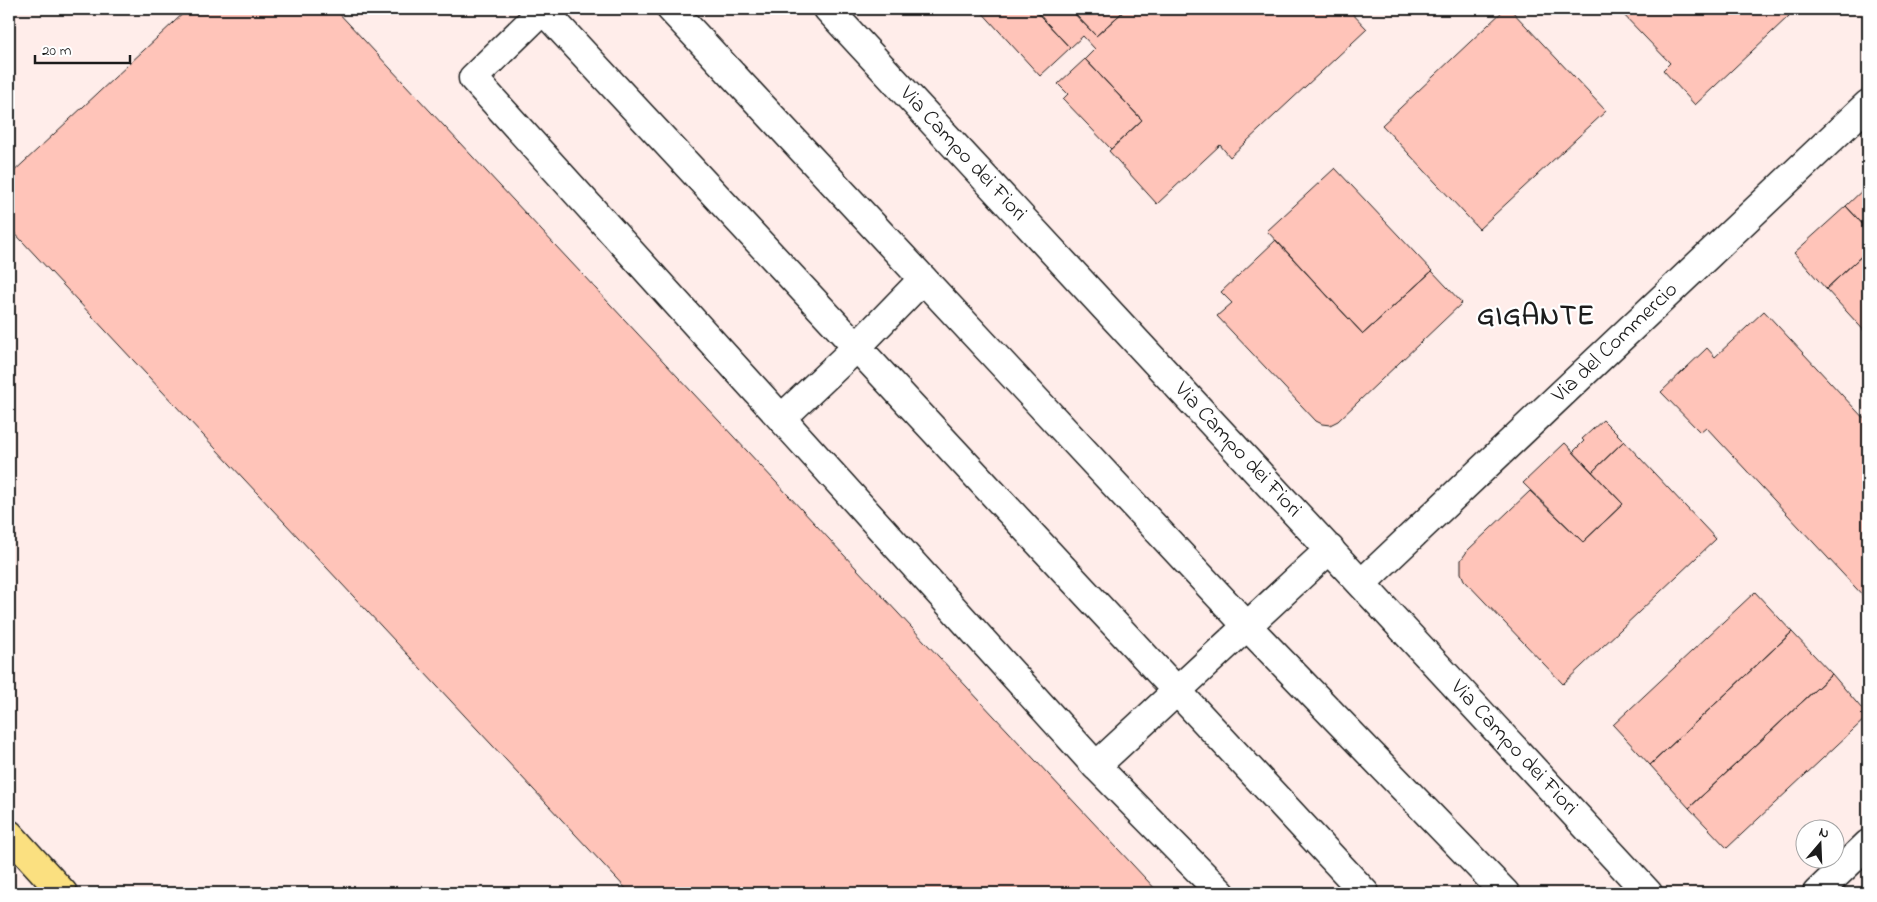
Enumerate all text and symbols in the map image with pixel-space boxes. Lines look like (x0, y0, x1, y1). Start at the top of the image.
scale bar (35, 32, 130, 64)
text: 20 m (42, 40, 72, 62)
street label: Via Campo dei Fiori (891, 78, 1034, 229)
street label: Via del Commercio (1544, 275, 1686, 412)
district label: GIGANTE (1477, 297, 1595, 338)
street label: Via Campo dei Fiori (1165, 375, 1309, 525)
street label: Via Campo dei Fiori (1442, 672, 1585, 823)
north arrow (1794, 820, 1844, 870)
text: N (1816, 822, 1832, 845)

